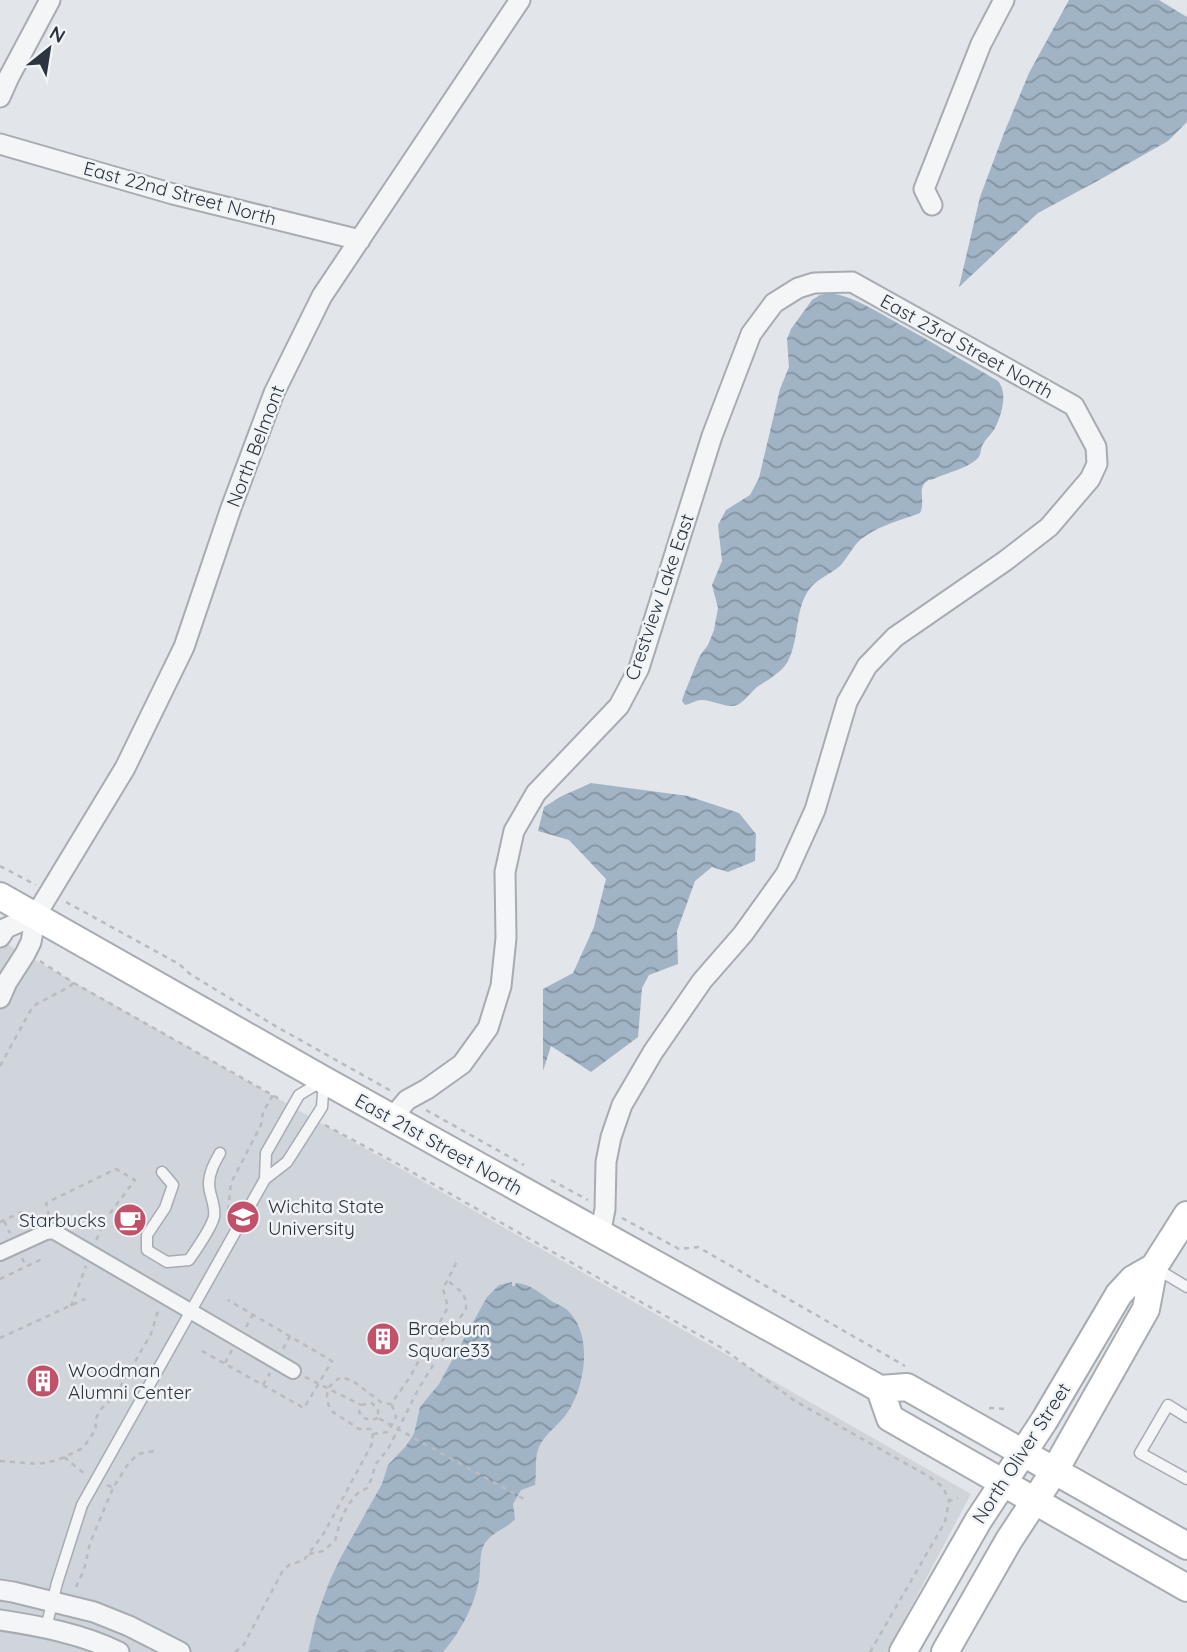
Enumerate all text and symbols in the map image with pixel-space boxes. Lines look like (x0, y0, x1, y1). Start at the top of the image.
north arrow (14, 14, 84, 84)
text: N (45, 20, 70, 48)
street label: East 22nd Street North (81, 156, 279, 230)
street label: East 23rd Street North (876, 289, 1058, 403)
street label: North Belmont (221, 382, 289, 510)
street label: Crestview Lake East (619, 511, 699, 683)
street label: East 21st Street North (351, 1088, 527, 1200)
place label: Wichita State University (268, 1194, 384, 1240)
school or university icon: Wichita State University (224, 1198, 262, 1236)
cafe icon: Starbucks (111, 1201, 149, 1239)
place label: Starbucks (19, 1208, 106, 1232)
place label: Braeburn Square33 (408, 1316, 490, 1362)
building icon: Braeburn Square33 (364, 1320, 402, 1358)
place label: Woodman Alumni Center (68, 1358, 192, 1404)
building icon: Woodman Alumni Center (24, 1362, 62, 1400)
street label: North Oliver Street (967, 1378, 1075, 1528)

